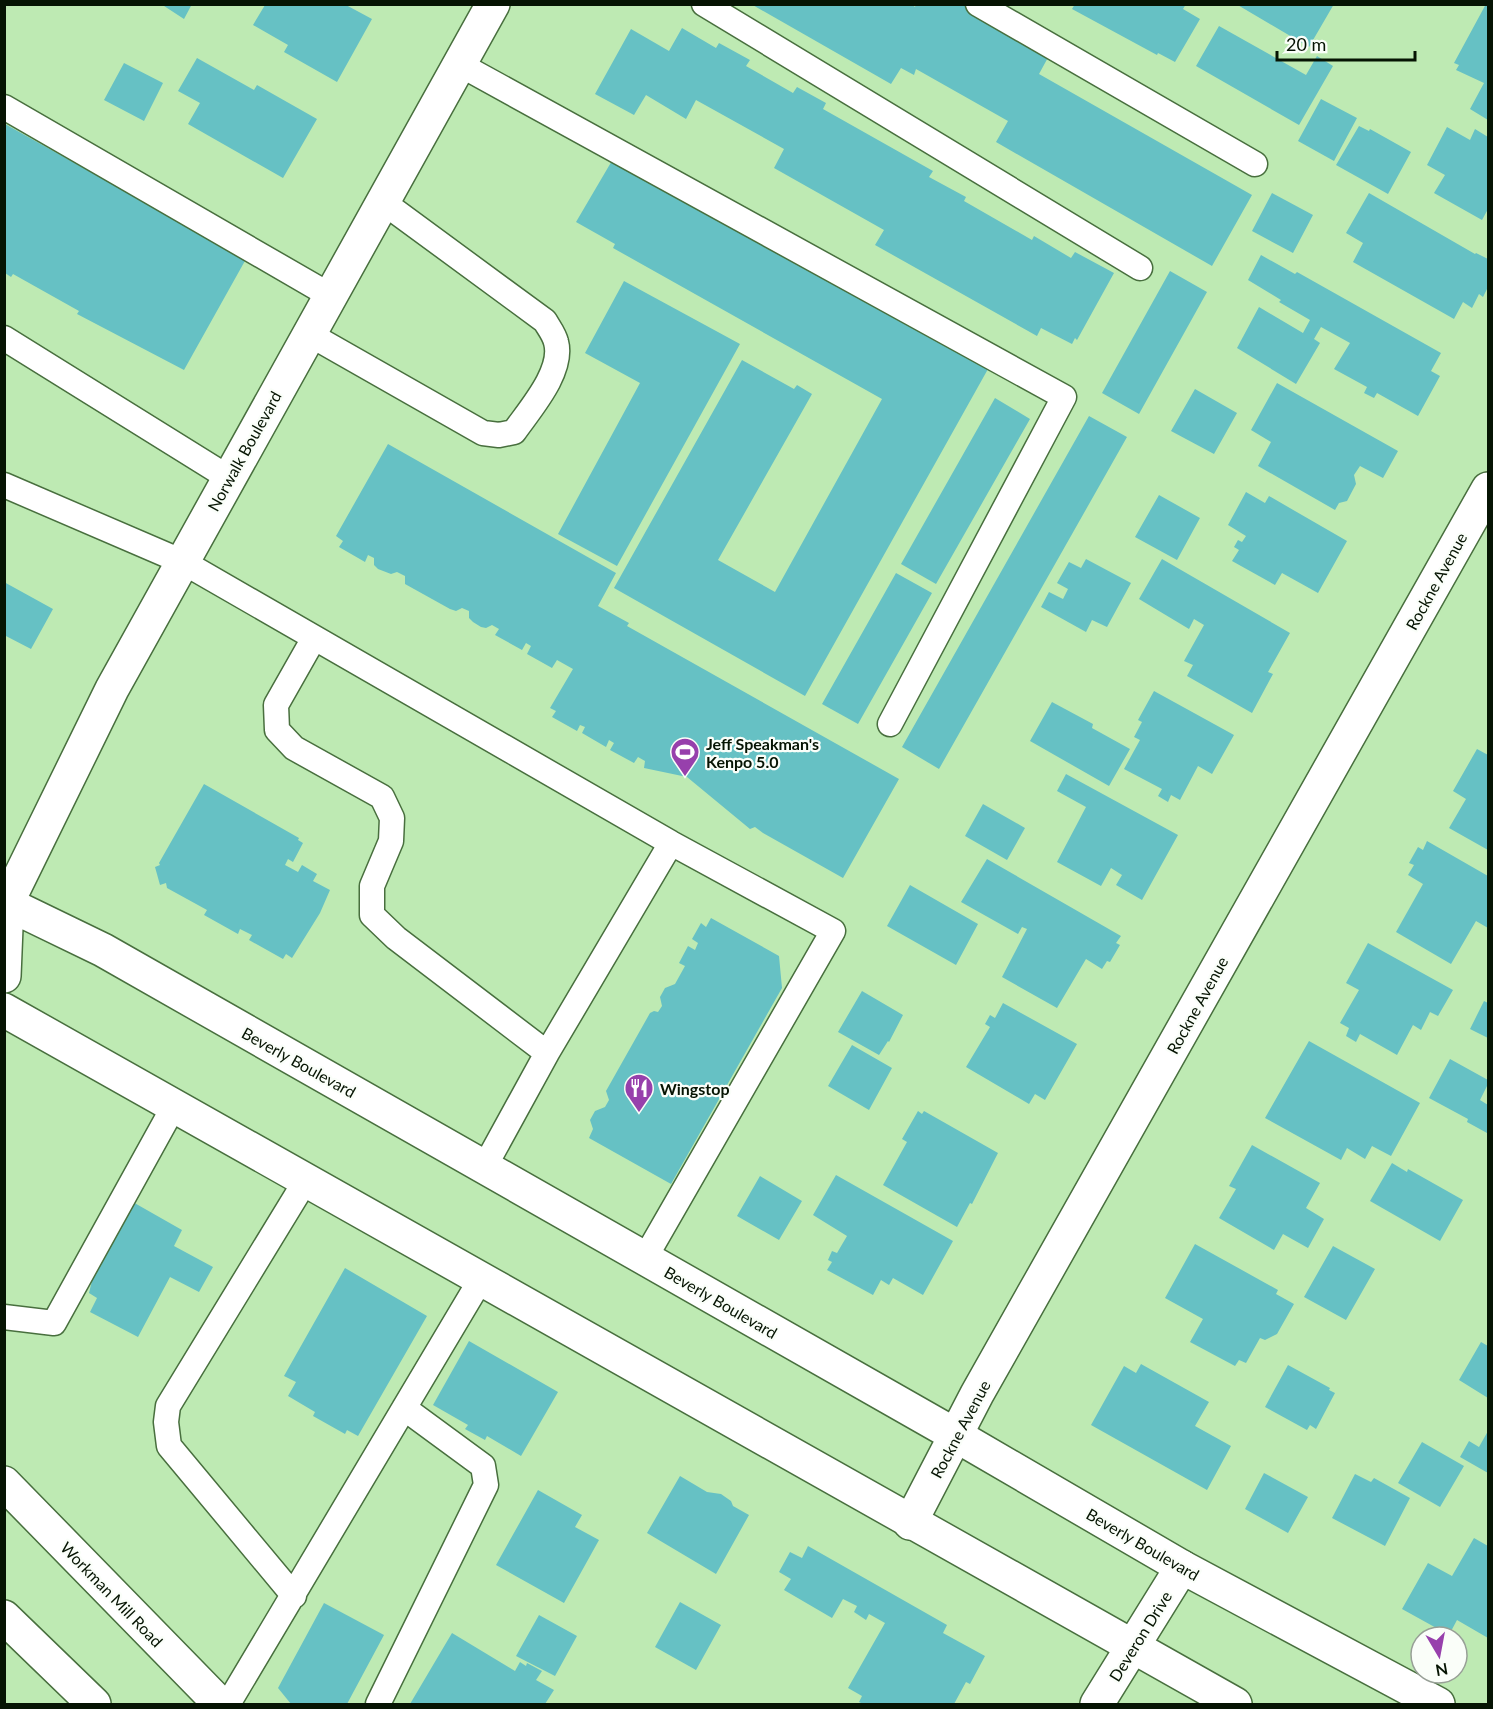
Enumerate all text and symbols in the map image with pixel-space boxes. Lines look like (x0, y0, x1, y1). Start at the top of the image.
scale bar (1277, 24, 1415, 62)
text: 20 m (1286, 33, 1326, 55)
street label: Norwalk Boulevard (203, 388, 285, 514)
street label: Rockne Avenue (1401, 529, 1471, 633)
place label: Jeff Speakman's Kenpo 5.0 (706, 734, 819, 771)
sports icon: Jeff Speakman's Kenpo 5.0 (669, 736, 701, 778)
street label: Rockne Avenue (1162, 953, 1232, 1057)
street label: Beverly Boulevard (239, 1023, 359, 1101)
restaurant icon: Wingstop (623, 1072, 655, 1114)
place label: Wingstop (660, 1079, 729, 1098)
street label: Beverly Boulevard (661, 1262, 781, 1342)
street label: Rockne Avenue (926, 1377, 994, 1481)
street label: Beverly Boulevard (1083, 1504, 1203, 1584)
street label: Workman Mill Road (57, 1538, 167, 1650)
street label: Deveron Drive (1105, 1587, 1175, 1685)
north arrow (1409, 1625, 1469, 1685)
text: N (1434, 1660, 1449, 1681)

